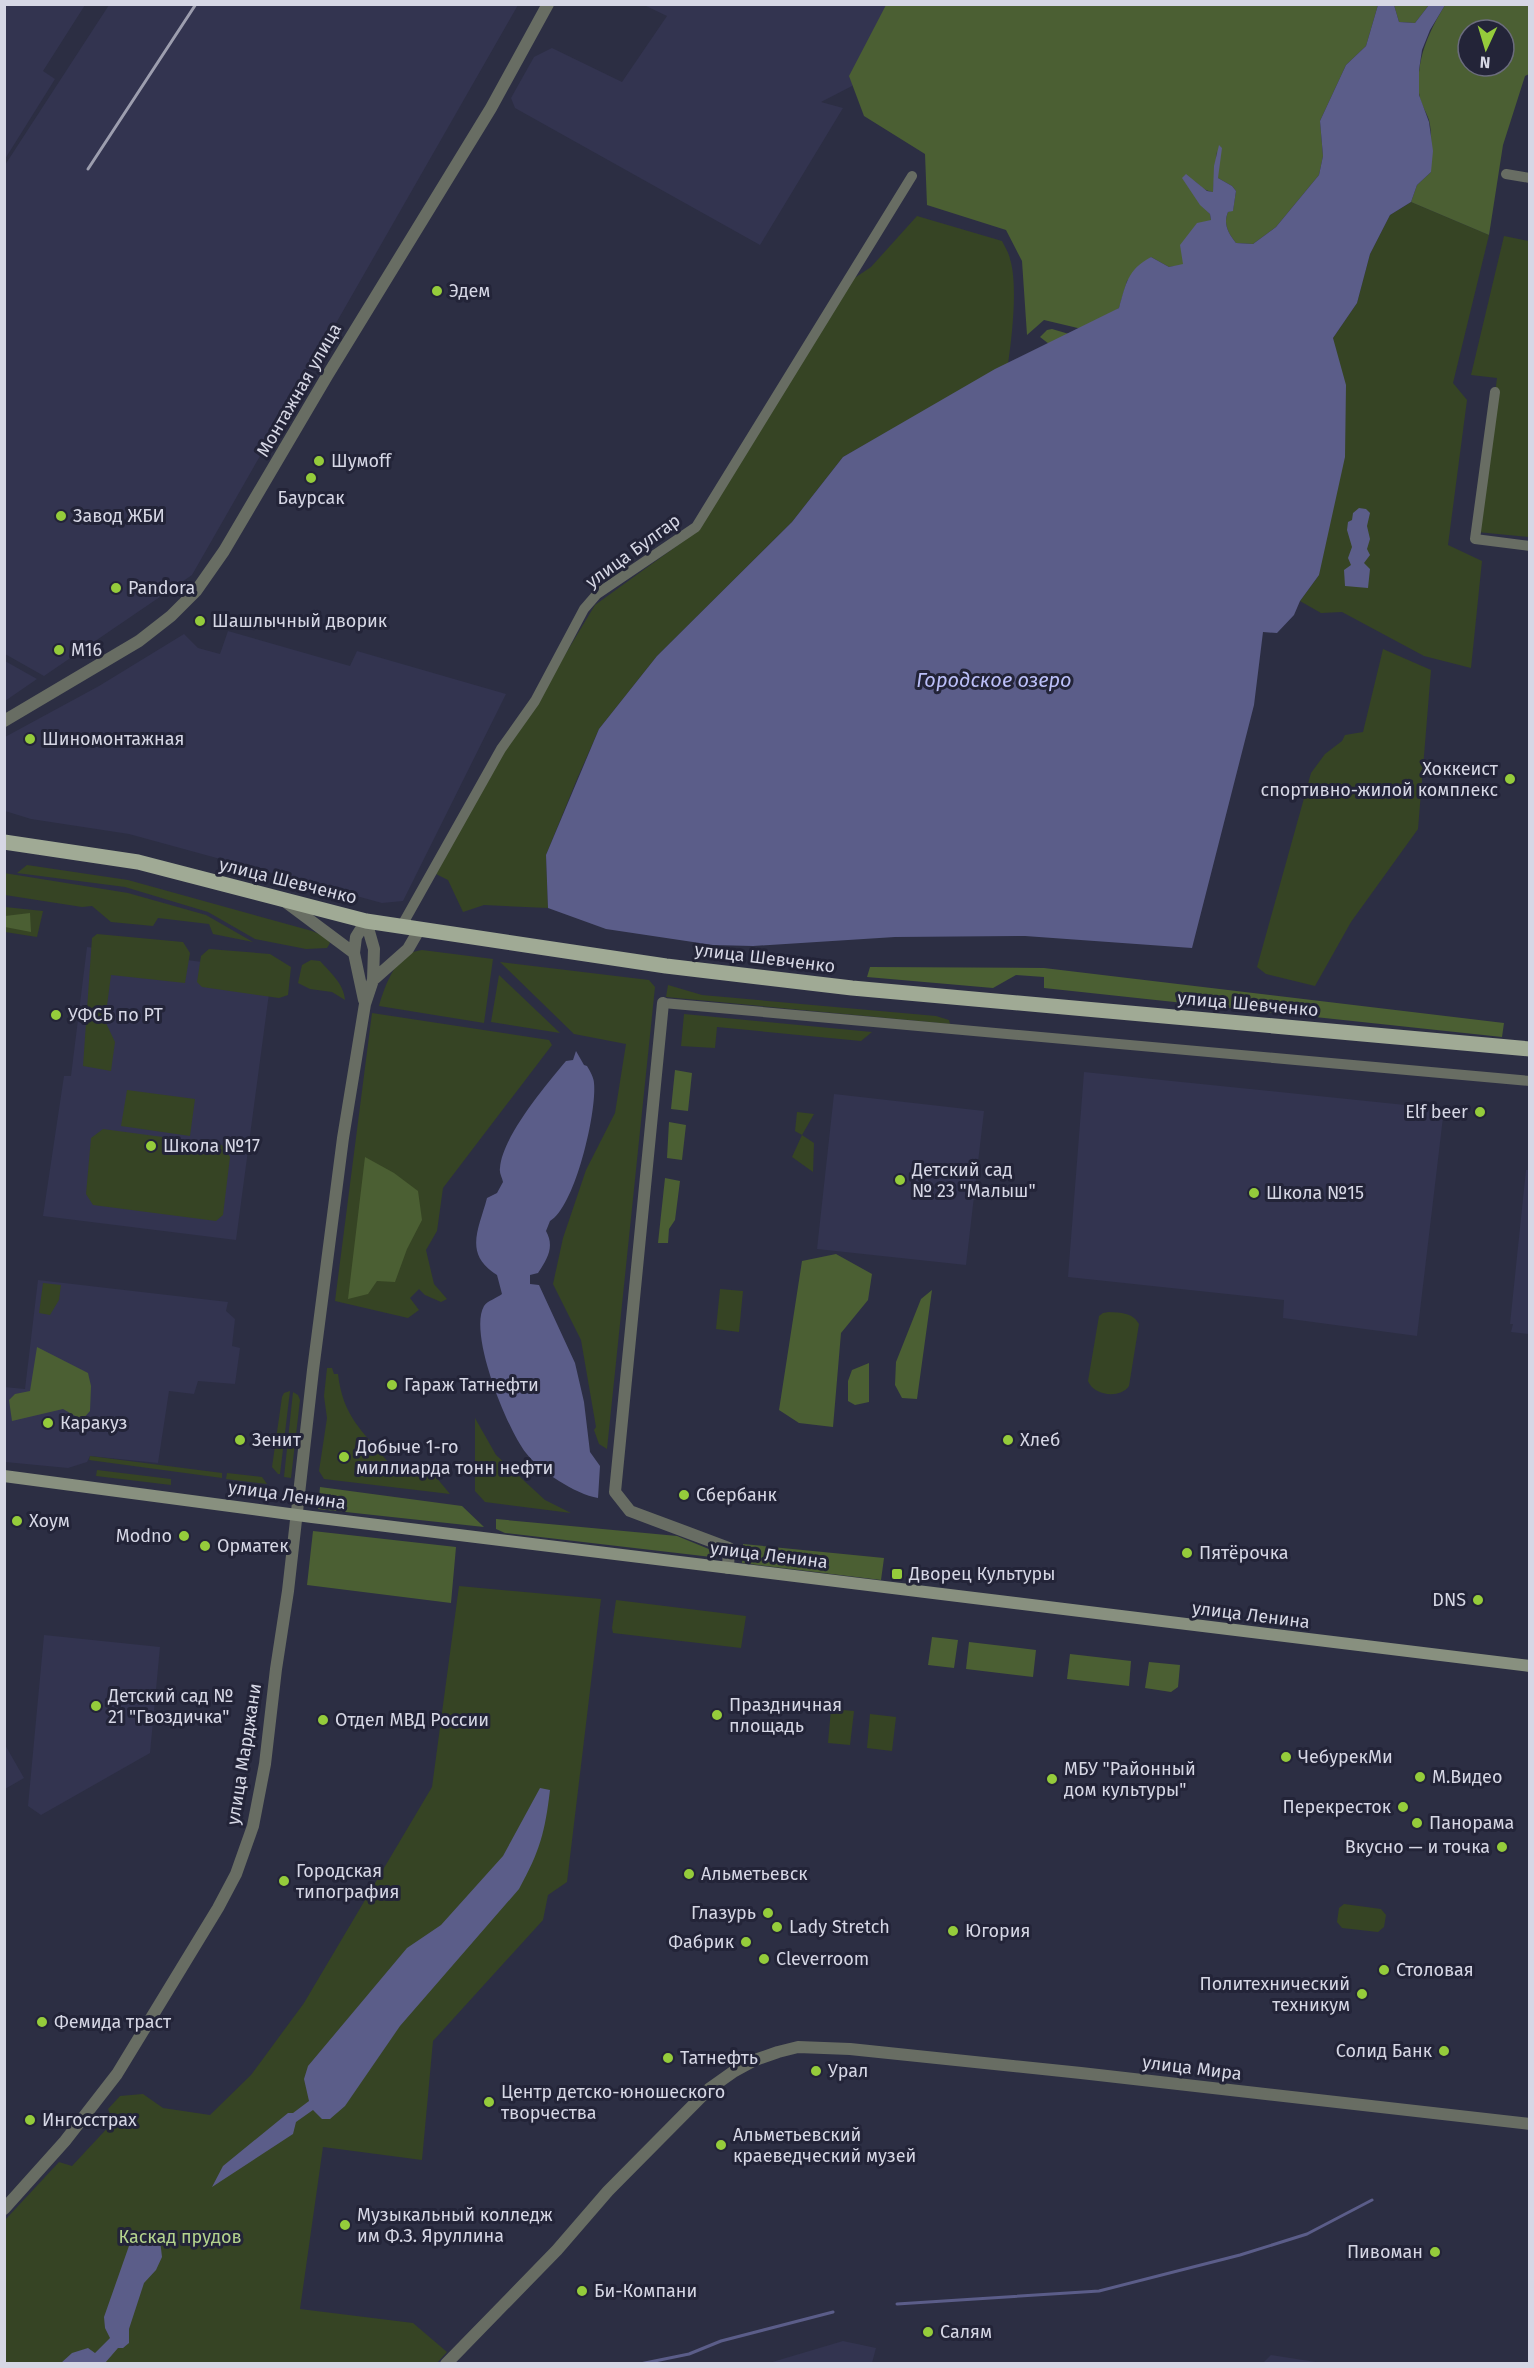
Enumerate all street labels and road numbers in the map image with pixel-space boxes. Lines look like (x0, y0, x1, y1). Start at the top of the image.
street label: Монтажная улица (252, 319, 346, 461)
street label: улица Булгар (581, 509, 685, 593)
street label: улица Шевченко (217, 853, 359, 909)
street label: улица Шевченко (694, 938, 836, 978)
street label: улица Шевченко (1177, 987, 1319, 1021)
street label: улица Ленина (227, 1476, 347, 1514)
street label: улица Ленина (709, 1537, 829, 1573)
street label: улица Ленина (1191, 1597, 1311, 1633)
street label: улица Марджани (222, 1682, 266, 1826)
street label: улица Мира (1141, 2051, 1243, 2085)

